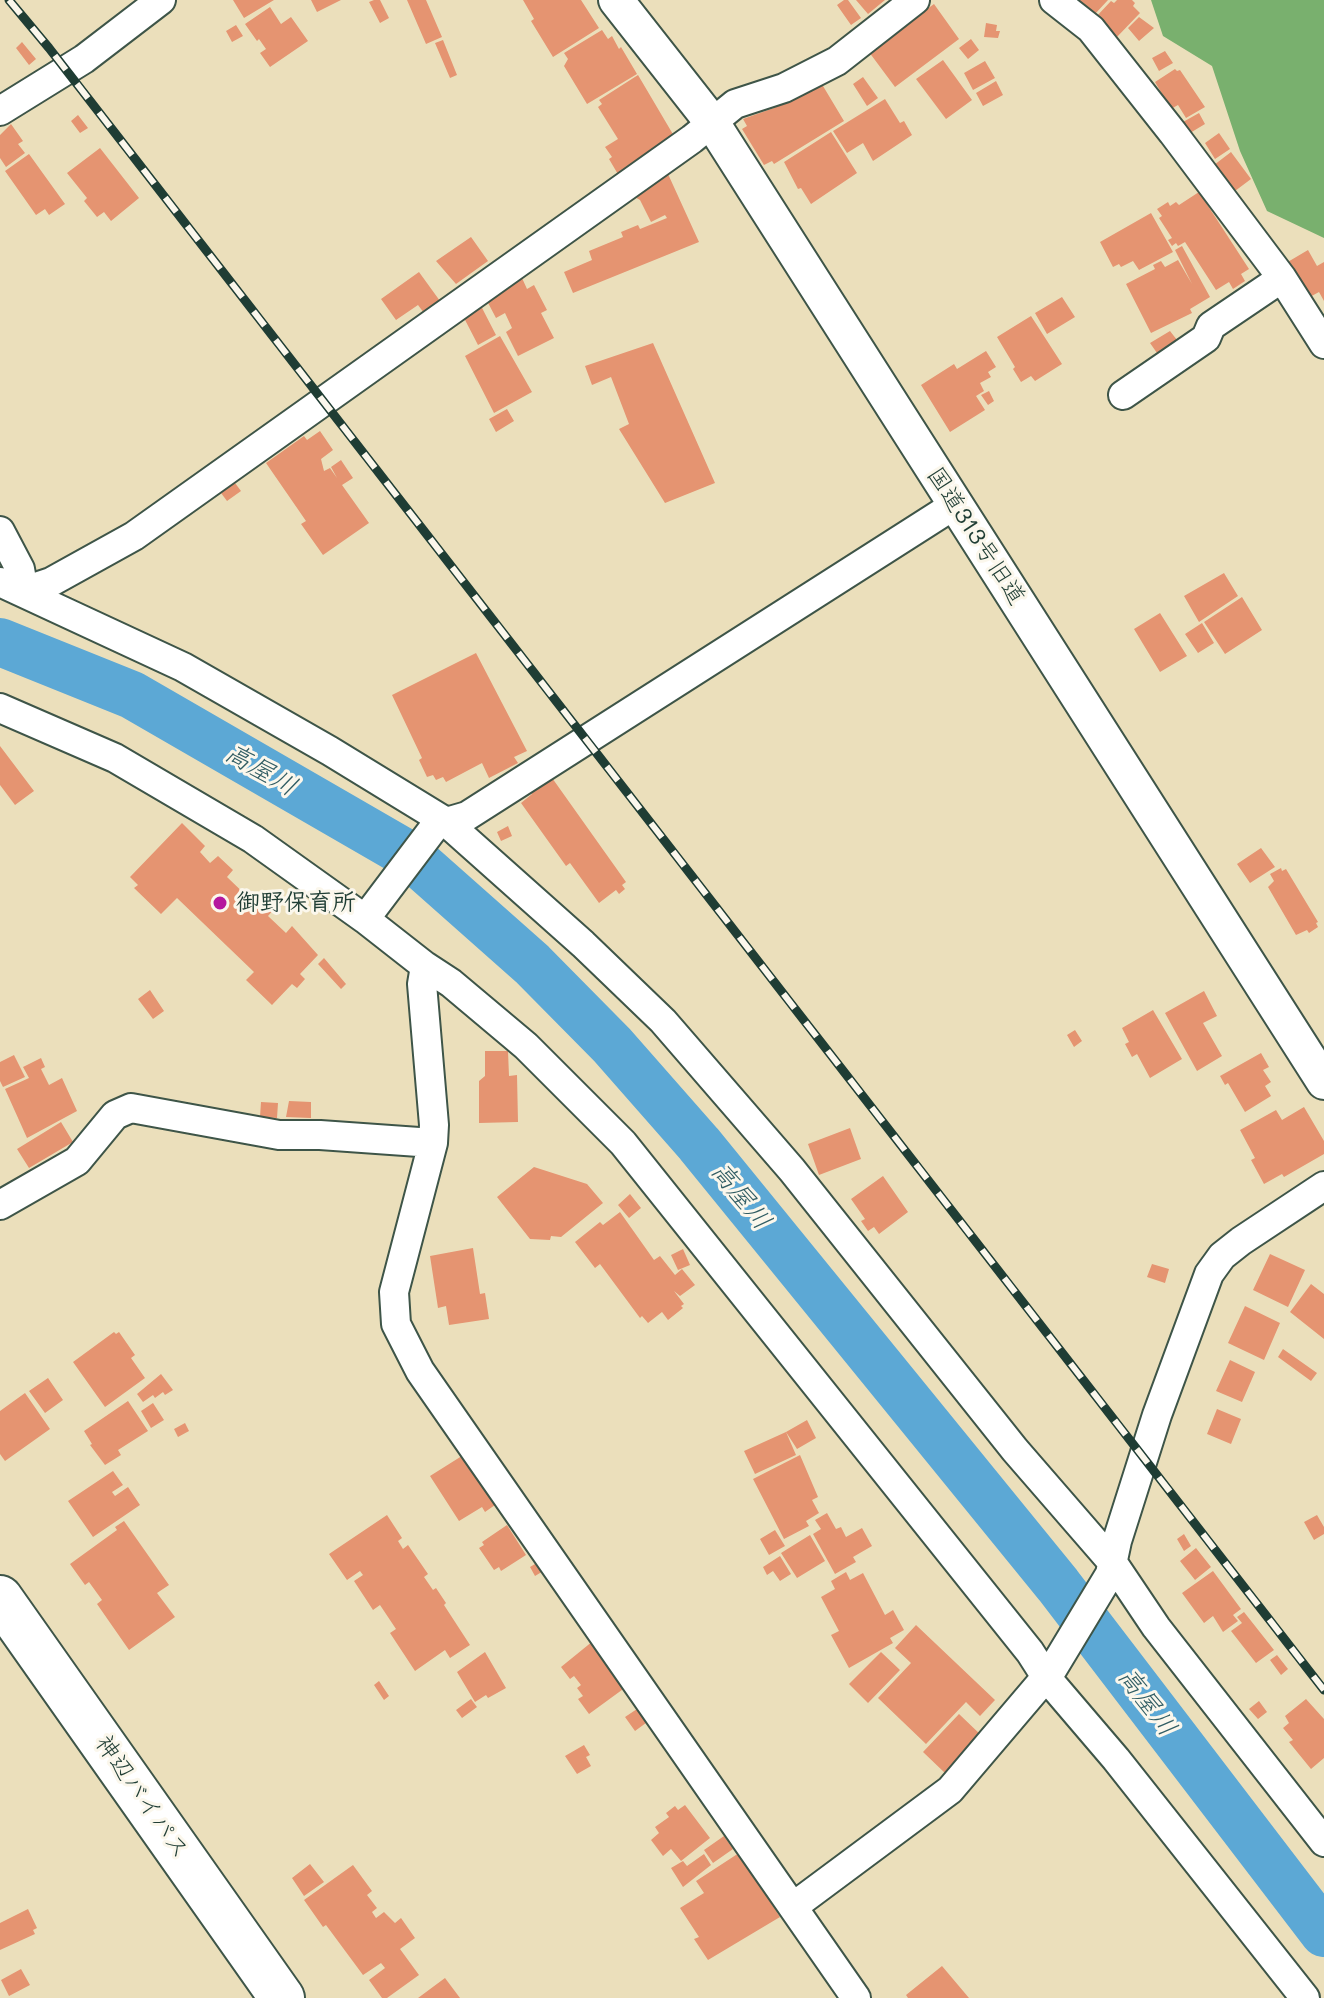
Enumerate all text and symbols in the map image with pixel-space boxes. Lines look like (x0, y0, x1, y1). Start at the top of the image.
street label: 国道313号旧道 (921, 462, 1031, 610)
water label: 高屋川 (219, 737, 303, 803)
place label: 御野保育所 (236, 889, 356, 917)
marker: 御野保育所 (211, 894, 229, 912)
water label: 高屋川 (704, 1156, 778, 1236)
water label: 高屋川 (1111, 1661, 1183, 1743)
street label: 神辺バイパス (89, 1730, 195, 1864)

